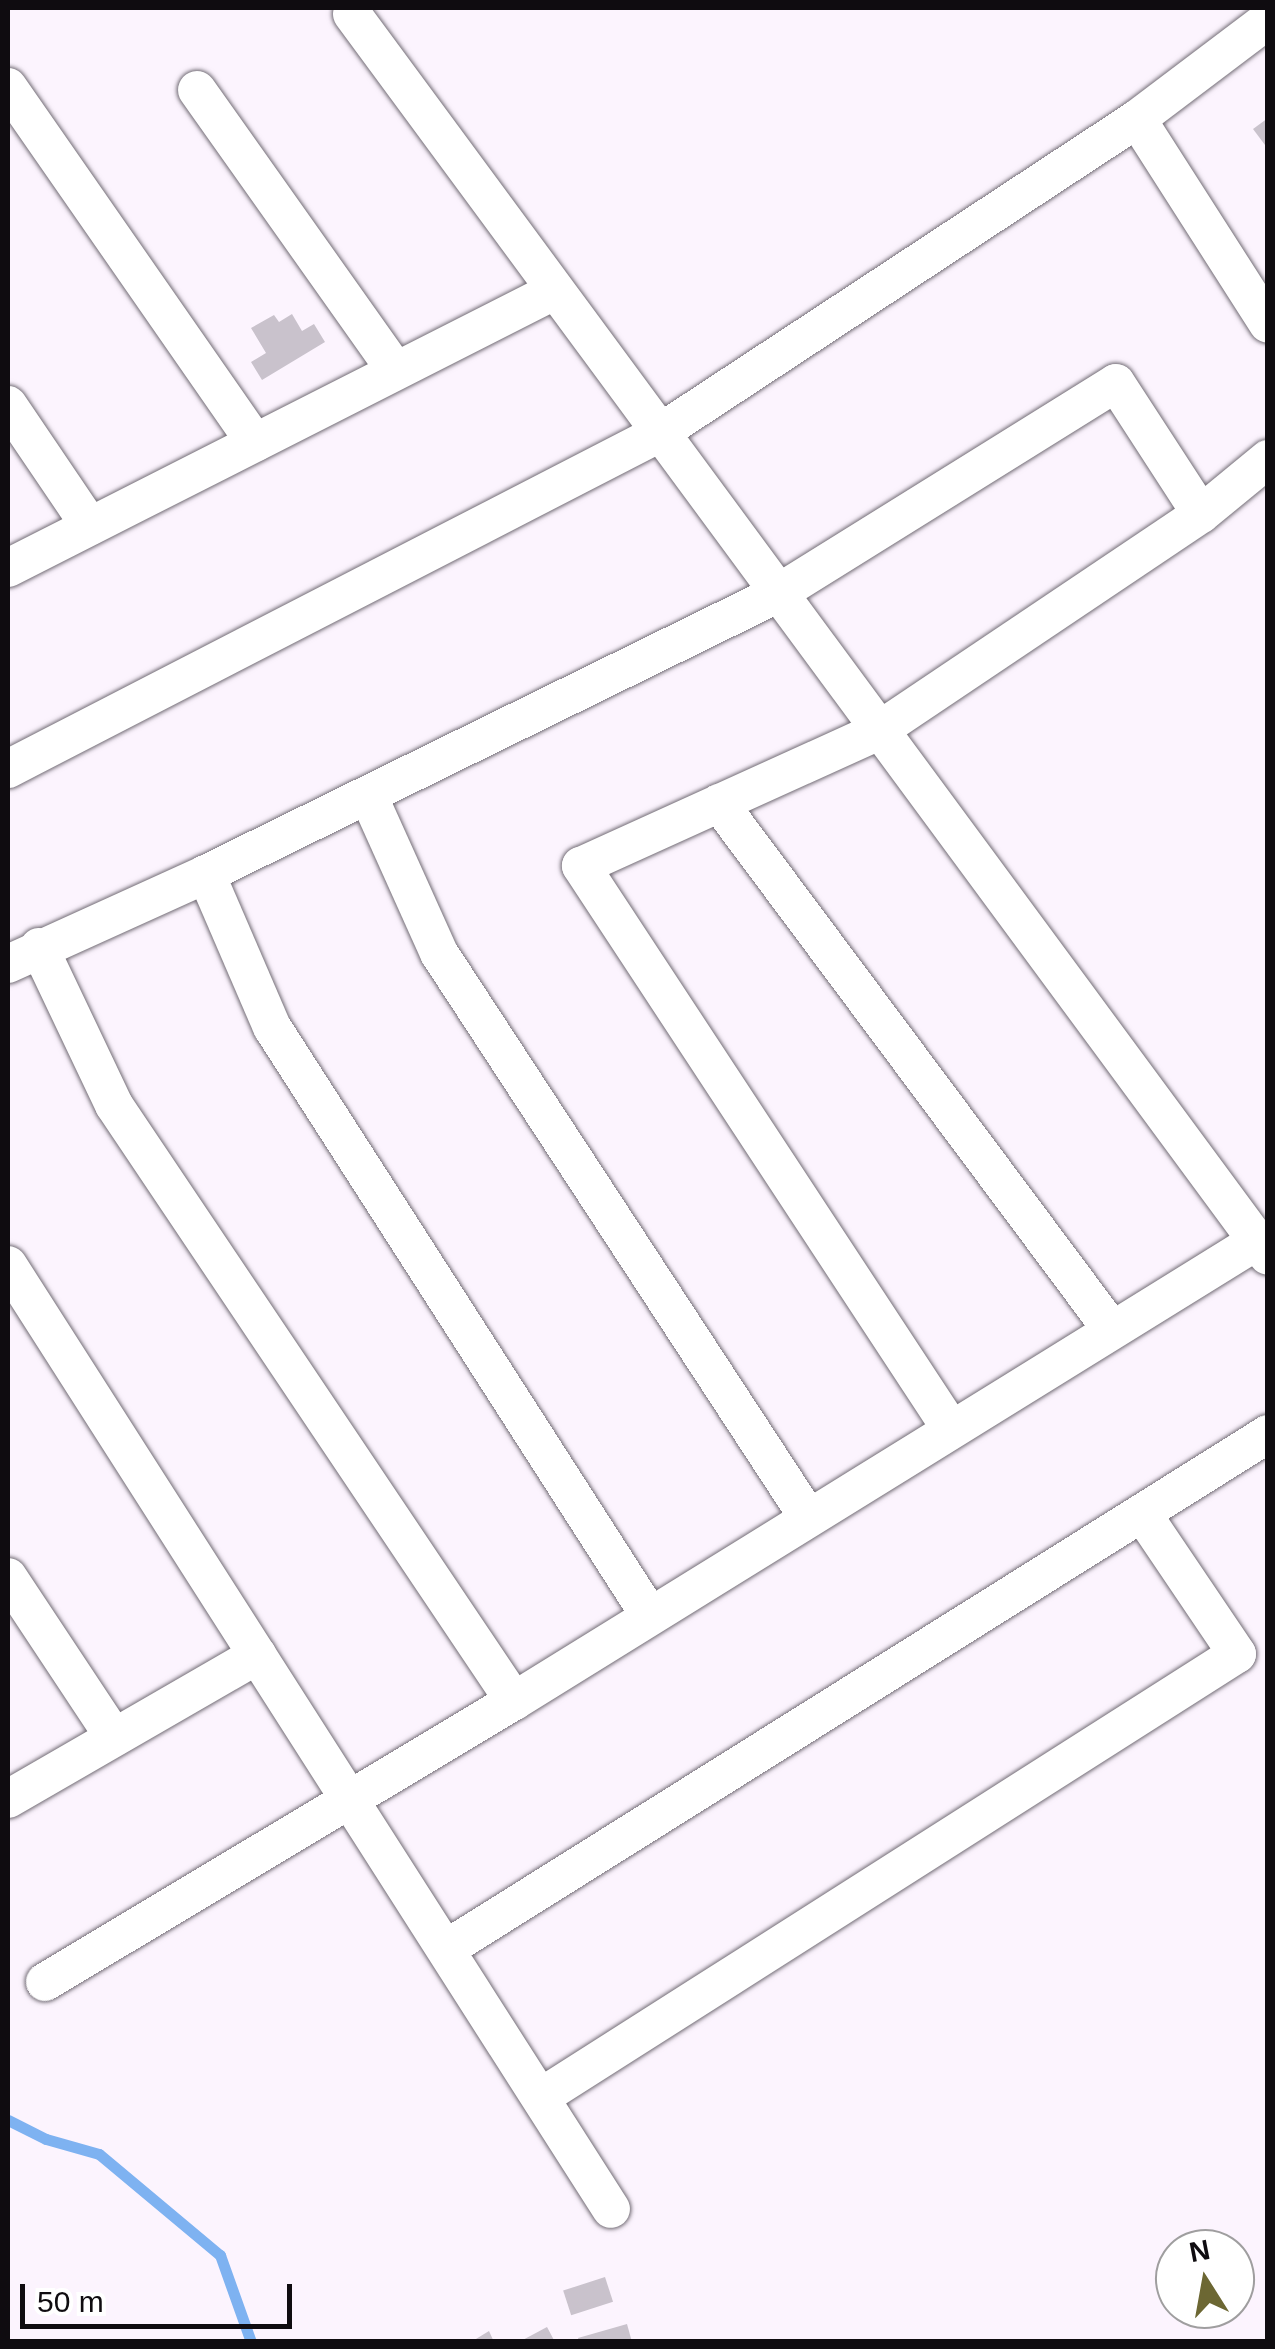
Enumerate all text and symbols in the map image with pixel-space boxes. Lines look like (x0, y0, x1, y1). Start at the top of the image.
north arrow (1155, 2229, 1255, 2329)
text: N (1187, 2234, 1212, 2268)
scale bar (25, 2264, 298, 2326)
text: 50 m (37, 2285, 104, 2318)

